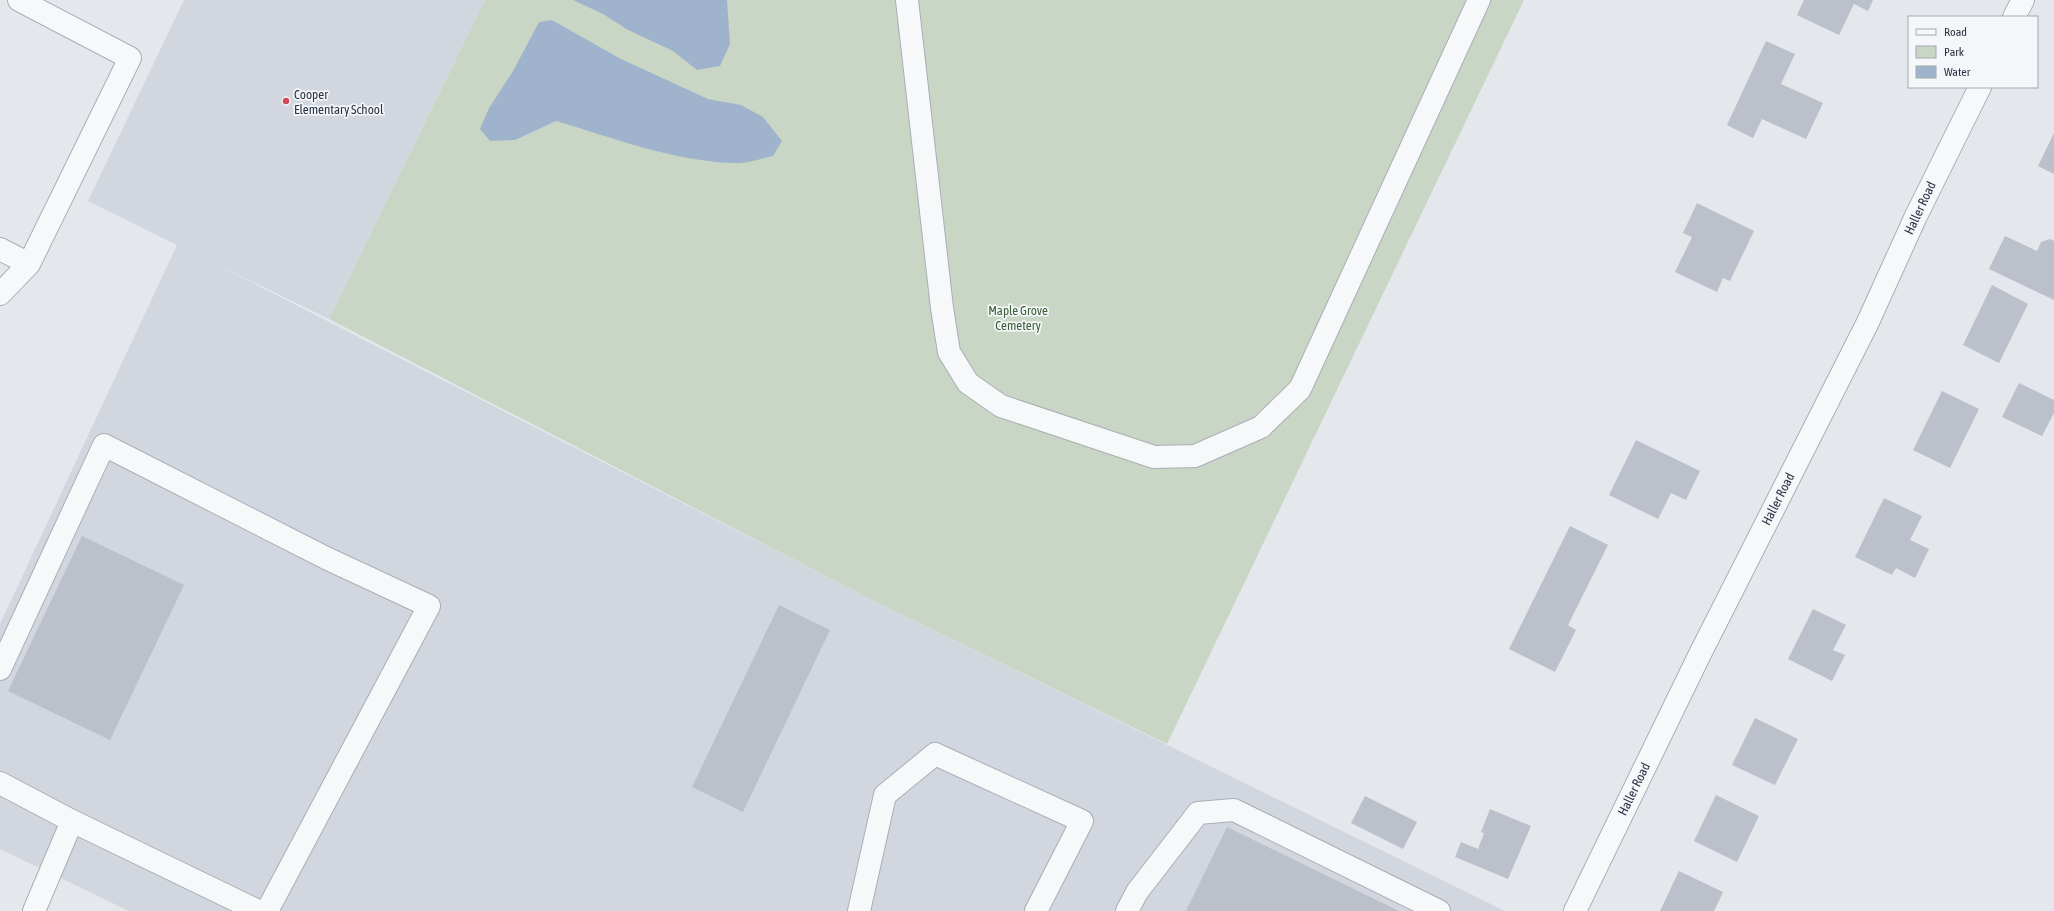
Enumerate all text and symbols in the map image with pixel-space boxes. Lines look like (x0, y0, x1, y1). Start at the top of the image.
legend (1908, 16, 2038, 88)
text: Road (1944, 25, 1967, 39)
text: Park (1944, 45, 1965, 59)
text: Water (1944, 65, 1971, 79)
place label: Cooper Elementary School (294, 87, 384, 117)
marker: Cooper Elementary School (281, 96, 291, 106)
street label: Haller Road (1901, 179, 1939, 237)
park label: Maple Grove Cemetery (988, 303, 1048, 333)
street label: Haller Road (1758, 470, 1798, 528)
street label: Haller Road (1615, 760, 1653, 818)

